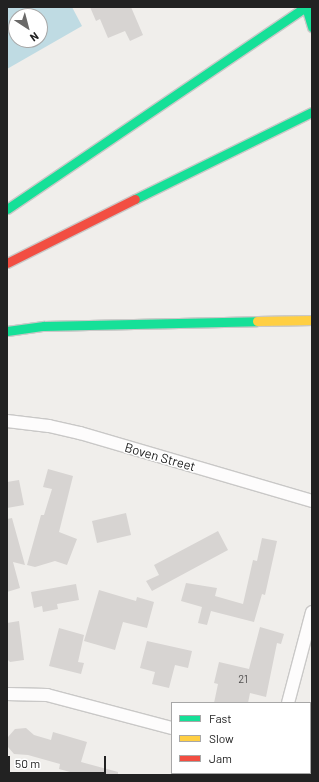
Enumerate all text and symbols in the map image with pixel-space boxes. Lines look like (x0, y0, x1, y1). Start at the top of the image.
north arrow (8, 8, 48, 48)
text: N (28, 30, 42, 45)
street label: Boven Street (123, 439, 197, 475)
house number: 21 (238, 672, 248, 686)
legend (171, 702, 311, 774)
text: Fast (209, 711, 232, 725)
text: Slow (209, 731, 234, 745)
scale bar (10, 748, 108, 774)
text: Jam (209, 751, 232, 765)
text: 50 m (15, 756, 40, 770)

